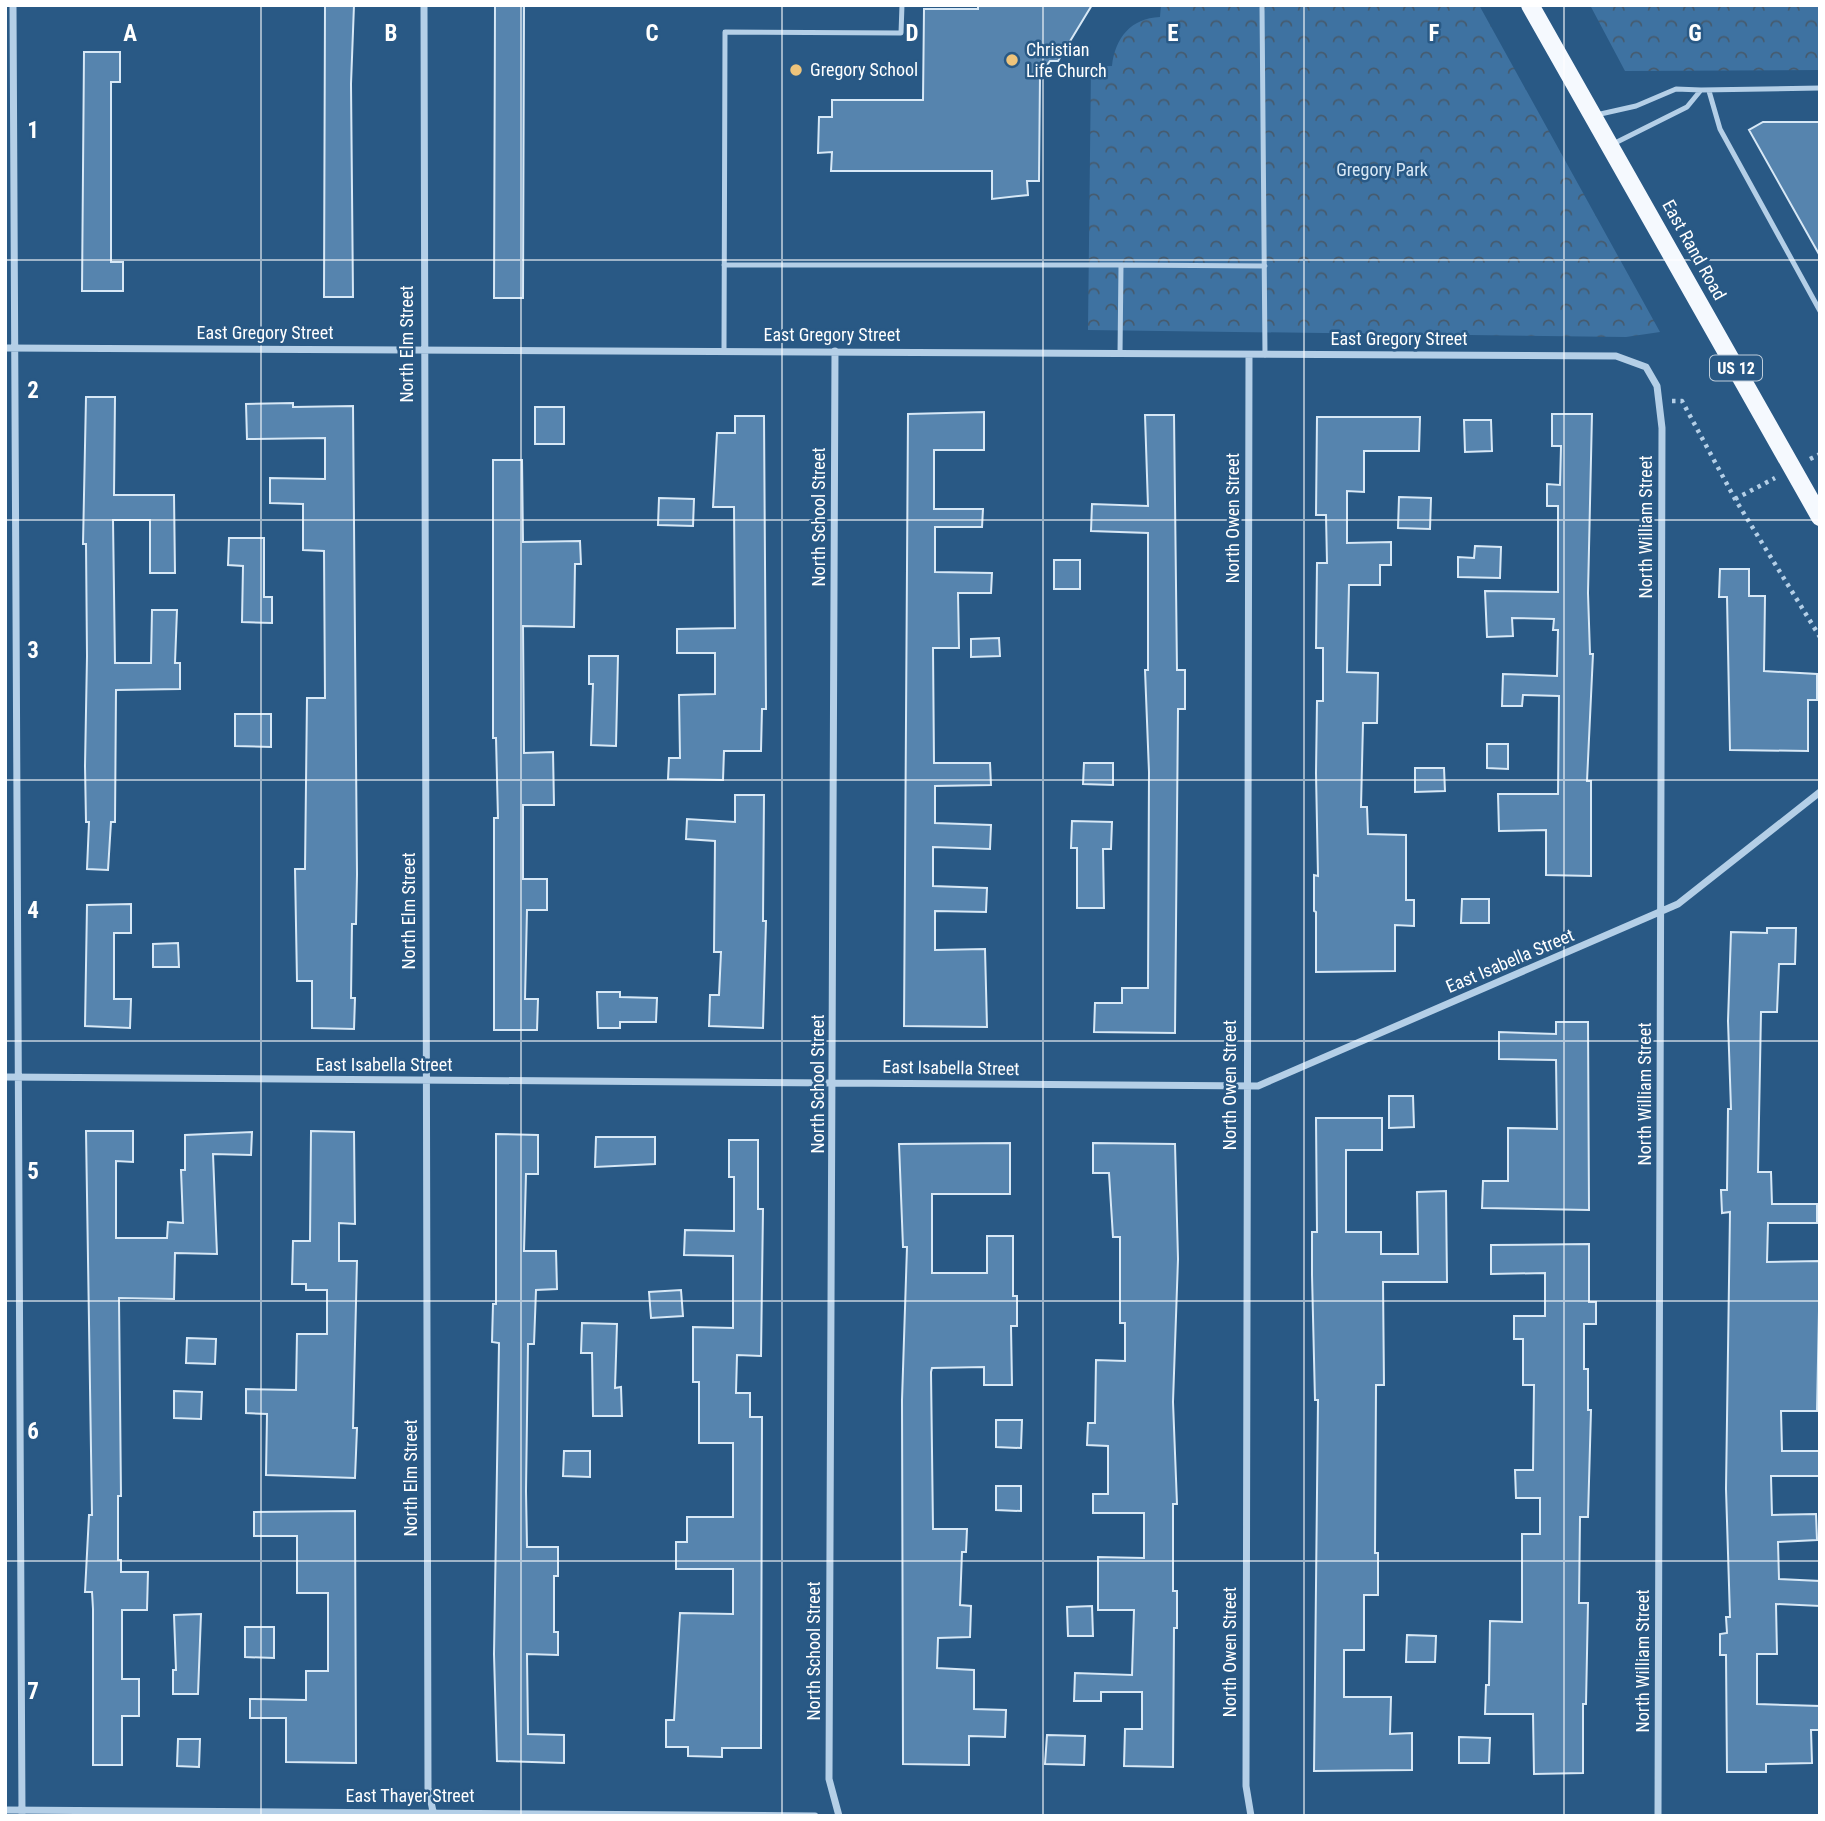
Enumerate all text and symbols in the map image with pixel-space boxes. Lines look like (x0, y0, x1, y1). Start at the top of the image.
text: A (123, 20, 137, 47)
text: B (385, 20, 397, 47)
text: C (645, 20, 659, 47)
text: D (906, 20, 919, 47)
text: E (1167, 20, 1179, 47)
text: F (1429, 20, 1440, 47)
text: G (1688, 20, 1702, 47)
place label: Christian Life Church (1026, 39, 1107, 81)
marker: Christian Life Church (1004, 52, 1020, 68)
place label: Gregory School (810, 59, 918, 80)
marker: Gregory School (788, 62, 804, 78)
text: 1 (27, 117, 39, 144)
park label: Gregory Park (1336, 159, 1428, 180)
street label: East Rand Road (1658, 196, 1731, 304)
street label: North Elm Street (396, 285, 417, 403)
street label: East Gregory Street (197, 322, 334, 343)
street label: East Gregory Street (764, 324, 901, 345)
street label: East Gregory Street (1331, 328, 1468, 349)
road number: US 12 (1710, 356, 1762, 380)
text: 2 (27, 377, 39, 404)
street label: North School Street (808, 447, 829, 587)
street label: North Owen Street (1222, 453, 1243, 583)
street label: North William Street (1635, 456, 1656, 598)
text: 3 (27, 637, 39, 664)
street label: North Elm Street (398, 852, 419, 970)
text: 4 (27, 897, 39, 924)
street label: East Isabella Street (1443, 924, 1577, 997)
street label: North School Street (807, 1014, 828, 1154)
street label: North Owen Street (1219, 1020, 1240, 1150)
street label: North William Street (1634, 1023, 1655, 1165)
street label: East Isabella Street (315, 1054, 453, 1075)
street label: East Isabella Street (882, 1056, 1020, 1079)
text: 5 (27, 1158, 39, 1185)
text: 6 (27, 1418, 39, 1445)
street label: North Elm Street (400, 1419, 421, 1537)
street label: North School Street (803, 1581, 824, 1721)
street label: North Owen Street (1219, 1587, 1240, 1717)
street label: North William Street (1632, 1590, 1653, 1732)
text: 7 (27, 1678, 39, 1705)
street label: East Thayer Street (345, 1785, 475, 1806)

